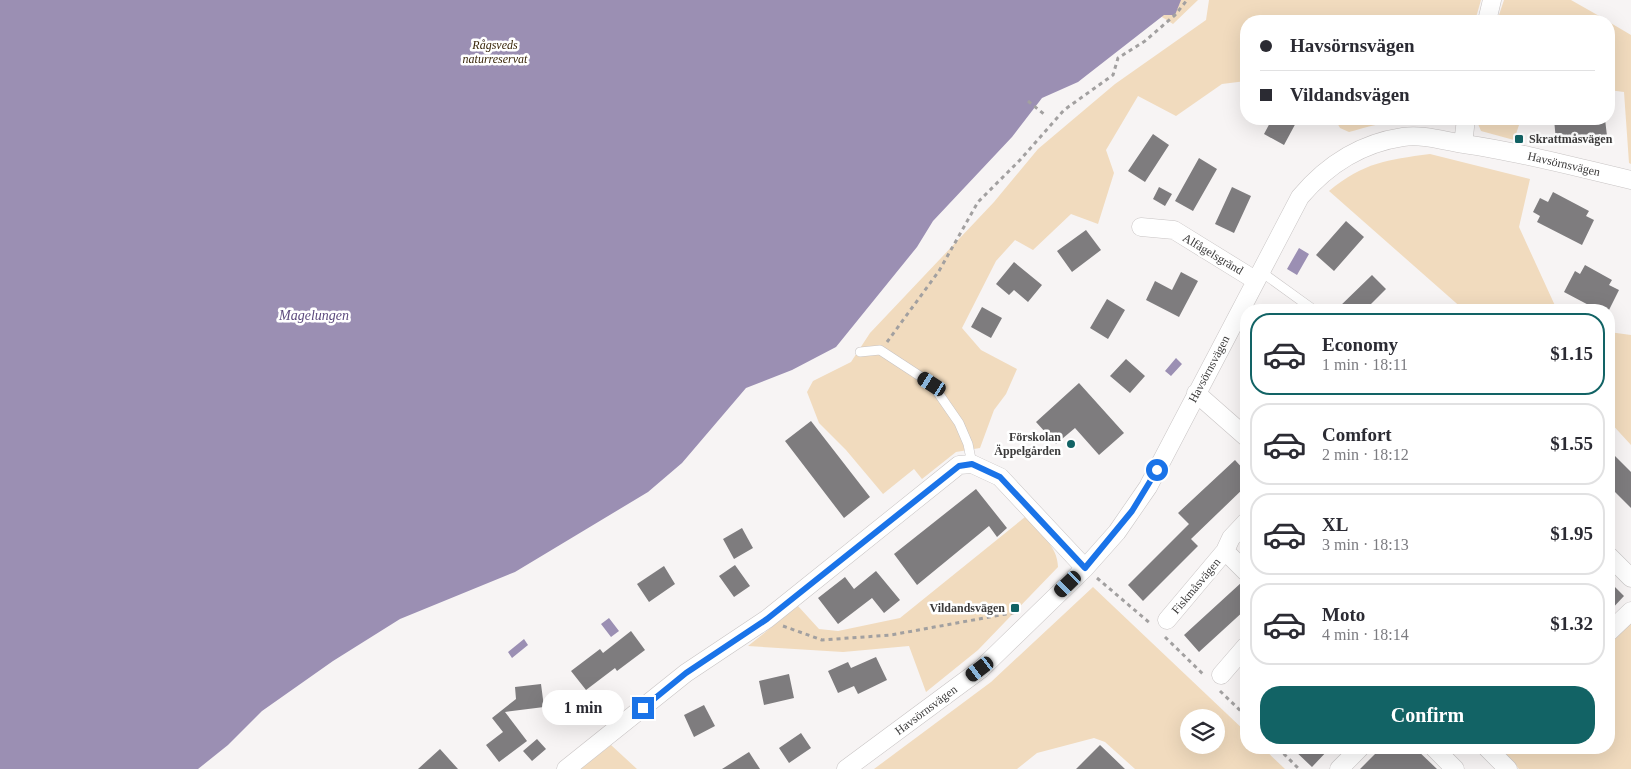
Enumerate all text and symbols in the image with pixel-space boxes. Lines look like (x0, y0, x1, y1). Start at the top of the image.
text: Havsörnsvägen (1290, 35, 1415, 56)
park label: Rågsveds naturreservat (463, 38, 528, 66)
text: Vildandsvägen (1290, 84, 1410, 105)
place label: Skrattmåsvägen (1529, 132, 1613, 146)
marker: Skrattmåsvägen (1513, 133, 1525, 145)
street label: Havsörnsvägen (1526, 149, 1602, 179)
street label: Alfågelsgränd (1180, 230, 1246, 278)
water label: Magelungen (278, 308, 349, 323)
icon: car (1262, 332, 1307, 377)
street label: Havsörnsvägen (1185, 333, 1233, 405)
text: Economy (1322, 334, 1398, 355)
text: $1.15 (1550, 343, 1593, 364)
text: 1 min · 18:11 (1322, 356, 1408, 373)
car (915, 370, 948, 398)
icon: car (1262, 422, 1307, 467)
text: Comfort (1322, 424, 1392, 445)
place label: Förskolan Äppelgården (994, 430, 1061, 458)
text: $1.55 (1550, 433, 1593, 454)
marker: Förskolan Äppelgården (1065, 438, 1077, 450)
text: 2 min · 18:12 (1322, 446, 1409, 463)
route start (1146, 459, 1168, 481)
icon: car (1262, 512, 1307, 557)
text: XL (1322, 514, 1348, 535)
text: $1.95 (1550, 523, 1593, 544)
text: 3 min · 18:13 (1322, 536, 1409, 553)
street label: Fiskmåsvägen (1169, 555, 1223, 617)
car (1052, 568, 1084, 600)
place label: Vildandsvägen (929, 601, 1005, 615)
marker: Vildandsvägen (1009, 602, 1021, 614)
icon: car (1262, 602, 1307, 647)
text: Moto (1322, 604, 1365, 625)
text: $1.32 (1550, 613, 1593, 634)
text: 4 min · 18:14 (1322, 626, 1409, 643)
car (963, 654, 996, 684)
street label: Havsörnsvägen (892, 682, 960, 738)
button: Confirm (1260, 686, 1595, 744)
callout: 1 min (543, 690, 626, 726)
route end (632, 697, 654, 719)
text: 1 min (564, 699, 602, 716)
map controls (1180, 709, 1225, 754)
button: layers (1180, 709, 1225, 754)

